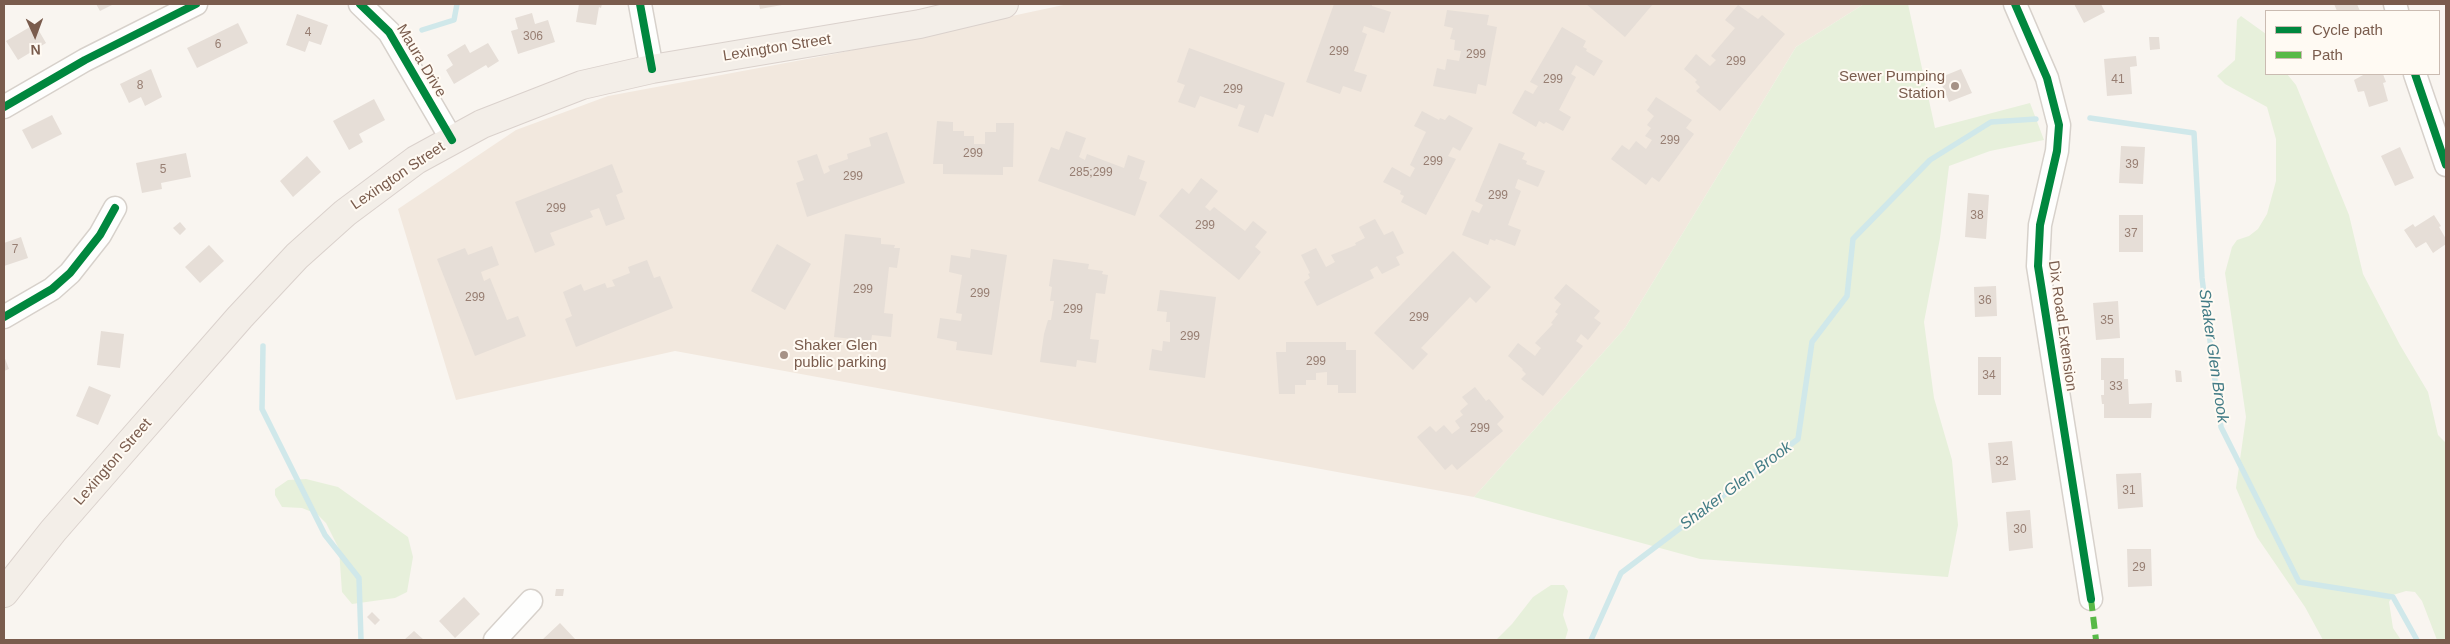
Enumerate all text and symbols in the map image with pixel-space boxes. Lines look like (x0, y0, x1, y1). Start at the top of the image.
north arrow (10, 10, 60, 60)
legend (2265, 10, 2440, 75)
street label: Maura Drive (392, 21, 450, 101)
text: Cycle path (2312, 21, 2383, 38)
house number: 4 (305, 26, 311, 40)
house number: 306 (523, 30, 543, 44)
street label: Lexington Street (722, 31, 832, 65)
house number: 6 (215, 38, 221, 52)
text: N (30, 42, 41, 58)
house number: 299 (1329, 45, 1349, 59)
text: Path (2312, 46, 2343, 63)
house number: 299 (1466, 48, 1486, 62)
house number: 299 (1726, 55, 1746, 69)
place label: Sewer Pumping Station (1839, 68, 1945, 103)
house number: 299 (1543, 73, 1563, 87)
house number: 41 (2111, 73, 2125, 87)
house number: 8 (137, 79, 143, 93)
marker: Sewer Pumping Station (1949, 80, 1961, 92)
house number: 299 (1223, 83, 1243, 97)
house number: 299 (1660, 134, 1680, 148)
street label: Lexington Street (348, 138, 448, 214)
house number: 299 (963, 147, 983, 161)
house number: 299 (1423, 155, 1443, 169)
house number: 39 (2125, 158, 2139, 172)
house number: 5 (160, 163, 166, 177)
house number: 285;299 (1069, 166, 1113, 180)
house number: 299 (843, 170, 863, 184)
house number: 299 (1488, 189, 1508, 203)
house number: 299 (546, 202, 566, 216)
house number: 38 (1970, 209, 1984, 223)
house number: 299 (1195, 219, 1215, 233)
house number: 37 (2124, 227, 2138, 241)
house number: 7 (12, 243, 18, 257)
street label: Dix Road Extension (2044, 260, 2080, 392)
house number: 299 (853, 283, 873, 297)
house number: 299 (970, 287, 990, 301)
water label: Shaker Glen Brook (2194, 288, 2232, 424)
house number: 299 (465, 291, 485, 305)
house number: 36 (1978, 294, 1992, 308)
house number: 299 (1063, 303, 1083, 317)
house number: 299 (1409, 311, 1429, 325)
house number: 35 (2100, 314, 2114, 328)
house number: 299 (1180, 330, 1200, 344)
place label: Shaker Glen public parking (794, 337, 887, 372)
marker: Shaker Glen public parking (778, 349, 790, 361)
house number: 299 (1306, 355, 1326, 369)
house number: 34 (1982, 369, 1996, 383)
house number: 33 (2109, 380, 2123, 394)
street label: Lexington Street (70, 415, 156, 509)
house number: 299 (1470, 422, 1490, 436)
water label: Shaker Glen Brook (1676, 438, 1796, 534)
house number: 32 (1995, 455, 2009, 469)
house number: 31 (2122, 484, 2136, 498)
house number: 30 (2013, 523, 2027, 537)
house number: 29 (2132, 561, 2146, 575)

